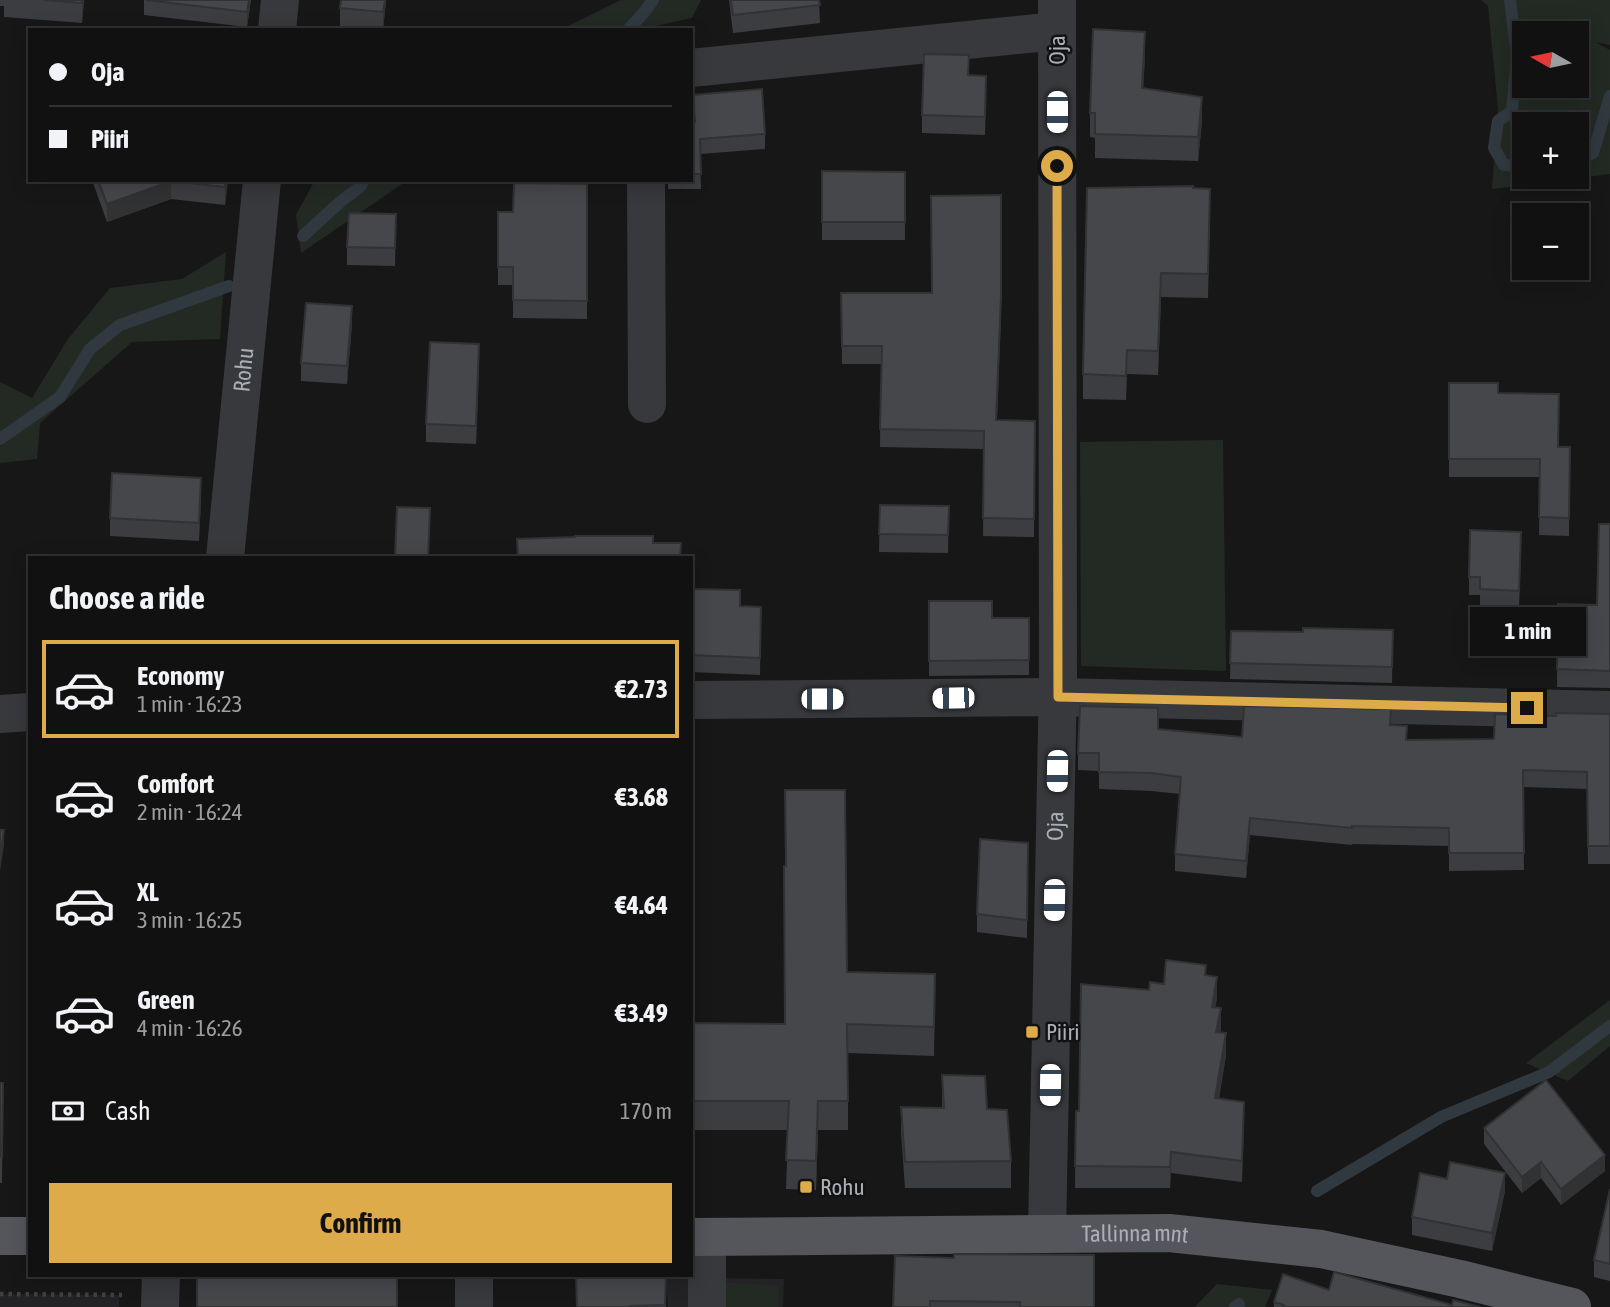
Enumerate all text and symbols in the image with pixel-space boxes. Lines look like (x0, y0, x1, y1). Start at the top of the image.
north arrow (1512, 21, 1589, 98)
map controls (1512, 21, 1589, 280)
street label: Oja (1044, 35, 1070, 65)
text: Oja (91, 57, 124, 87)
car (1047, 91, 1068, 133)
button: + (1512, 112, 1589, 189)
text: Piiri (91, 124, 129, 154)
route start (1041, 150, 1073, 182)
button: − (1512, 203, 1589, 280)
street label: Rohu (228, 346, 259, 393)
text: Choose a ride (49, 579, 205, 616)
callout: 1 min (1469, 606, 1585, 656)
text: 1 min (1505, 618, 1551, 644)
icon: car (53, 658, 116, 721)
text: Economy (137, 661, 224, 691)
text: €2.73 (615, 674, 668, 704)
car (932, 687, 975, 709)
car (802, 689, 844, 710)
text: 1 min · 16:23 (137, 691, 243, 717)
route end (1511, 692, 1543, 724)
car (1047, 750, 1068, 792)
icon: car (53, 766, 116, 829)
text: Comfort (137, 769, 214, 799)
text: €3.68 (615, 782, 668, 812)
text: 2 min · 16:24 (137, 799, 243, 825)
street label: Oja (1042, 811, 1068, 841)
icon: car (53, 874, 116, 937)
text: XL (137, 877, 159, 907)
car (1044, 879, 1065, 921)
text: €4.64 (615, 890, 668, 920)
text: 3 min · 16:25 (137, 907, 243, 933)
icon: car (53, 982, 116, 1045)
text: Green (137, 985, 195, 1015)
text: €3.49 (615, 998, 668, 1028)
text: 4 min · 16:26 (137, 1015, 243, 1041)
place label: Piiri (1046, 1019, 1079, 1045)
marker: Piiri (1024, 1024, 1040, 1040)
car (1040, 1064, 1061, 1106)
icon: cash (49, 1092, 87, 1130)
text: Cash (105, 1096, 151, 1126)
text: 170 m (620, 1098, 672, 1124)
place label: Rohu (820, 1174, 865, 1200)
marker: Rohu (798, 1179, 814, 1195)
button: Confirm (49, 1183, 672, 1263)
street label: Tallinna mnt (1081, 1220, 1190, 1248)

